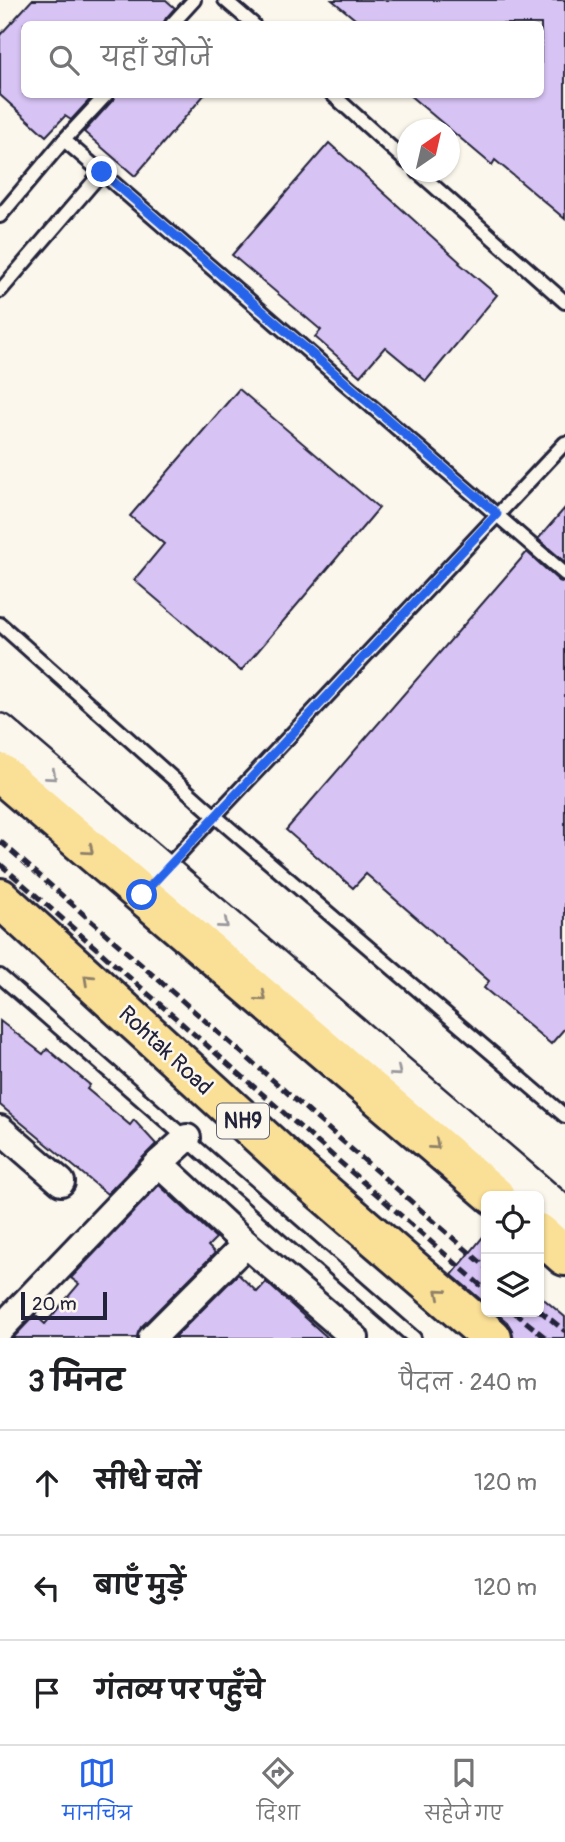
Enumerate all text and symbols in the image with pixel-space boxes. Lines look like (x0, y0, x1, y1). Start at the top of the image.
search box (21, 21, 544, 98)
icon: search (45, 41, 83, 79)
text: यहाँ खोजें (101, 42, 212, 74)
north arrow (397, 119, 460, 182)
route end (86, 156, 117, 187)
one-way arrow (43, 768, 56, 780)
one-way arrow (81, 842, 94, 854)
route start (126, 879, 157, 910)
one-way arrow (215, 916, 228, 928)
one-way arrow (83, 975, 96, 987)
one-way arrow (254, 989, 267, 1001)
street label: Rohtak Road (112, 999, 219, 1101)
one-way arrow (389, 1064, 402, 1076)
road number: NH9 (217, 1104, 269, 1138)
one-way arrow (427, 1137, 440, 1149)
map controls (481, 1191, 544, 1317)
button: locate (481, 1191, 544, 1254)
button: layers (481, 1254, 544, 1317)
scale bar (21, 1289, 107, 1321)
one-way arrow (436, 1289, 449, 1301)
text: 20 m (32, 1292, 77, 1316)
text: 3 मिनट (28, 1363, 124, 1400)
text: पैदल · 240 m (399, 1368, 537, 1397)
icon: ahead (28, 1464, 66, 1502)
text: सीधे चलें (95, 1465, 200, 1497)
text: 120 m (474, 1468, 537, 1497)
icon: left (28, 1569, 66, 1607)
text: बाएँ मुड़ें (95, 1570, 185, 1602)
text: 120 m (474, 1573, 537, 1602)
icon: arrive (28, 1674, 66, 1712)
text: गंतव्य पर पहुँचे (95, 1675, 264, 1707)
tab: मानचित्र (62, 1754, 132, 1834)
tab: दिशा (257, 1754, 300, 1834)
tab: सहेजे गए (424, 1754, 503, 1834)

